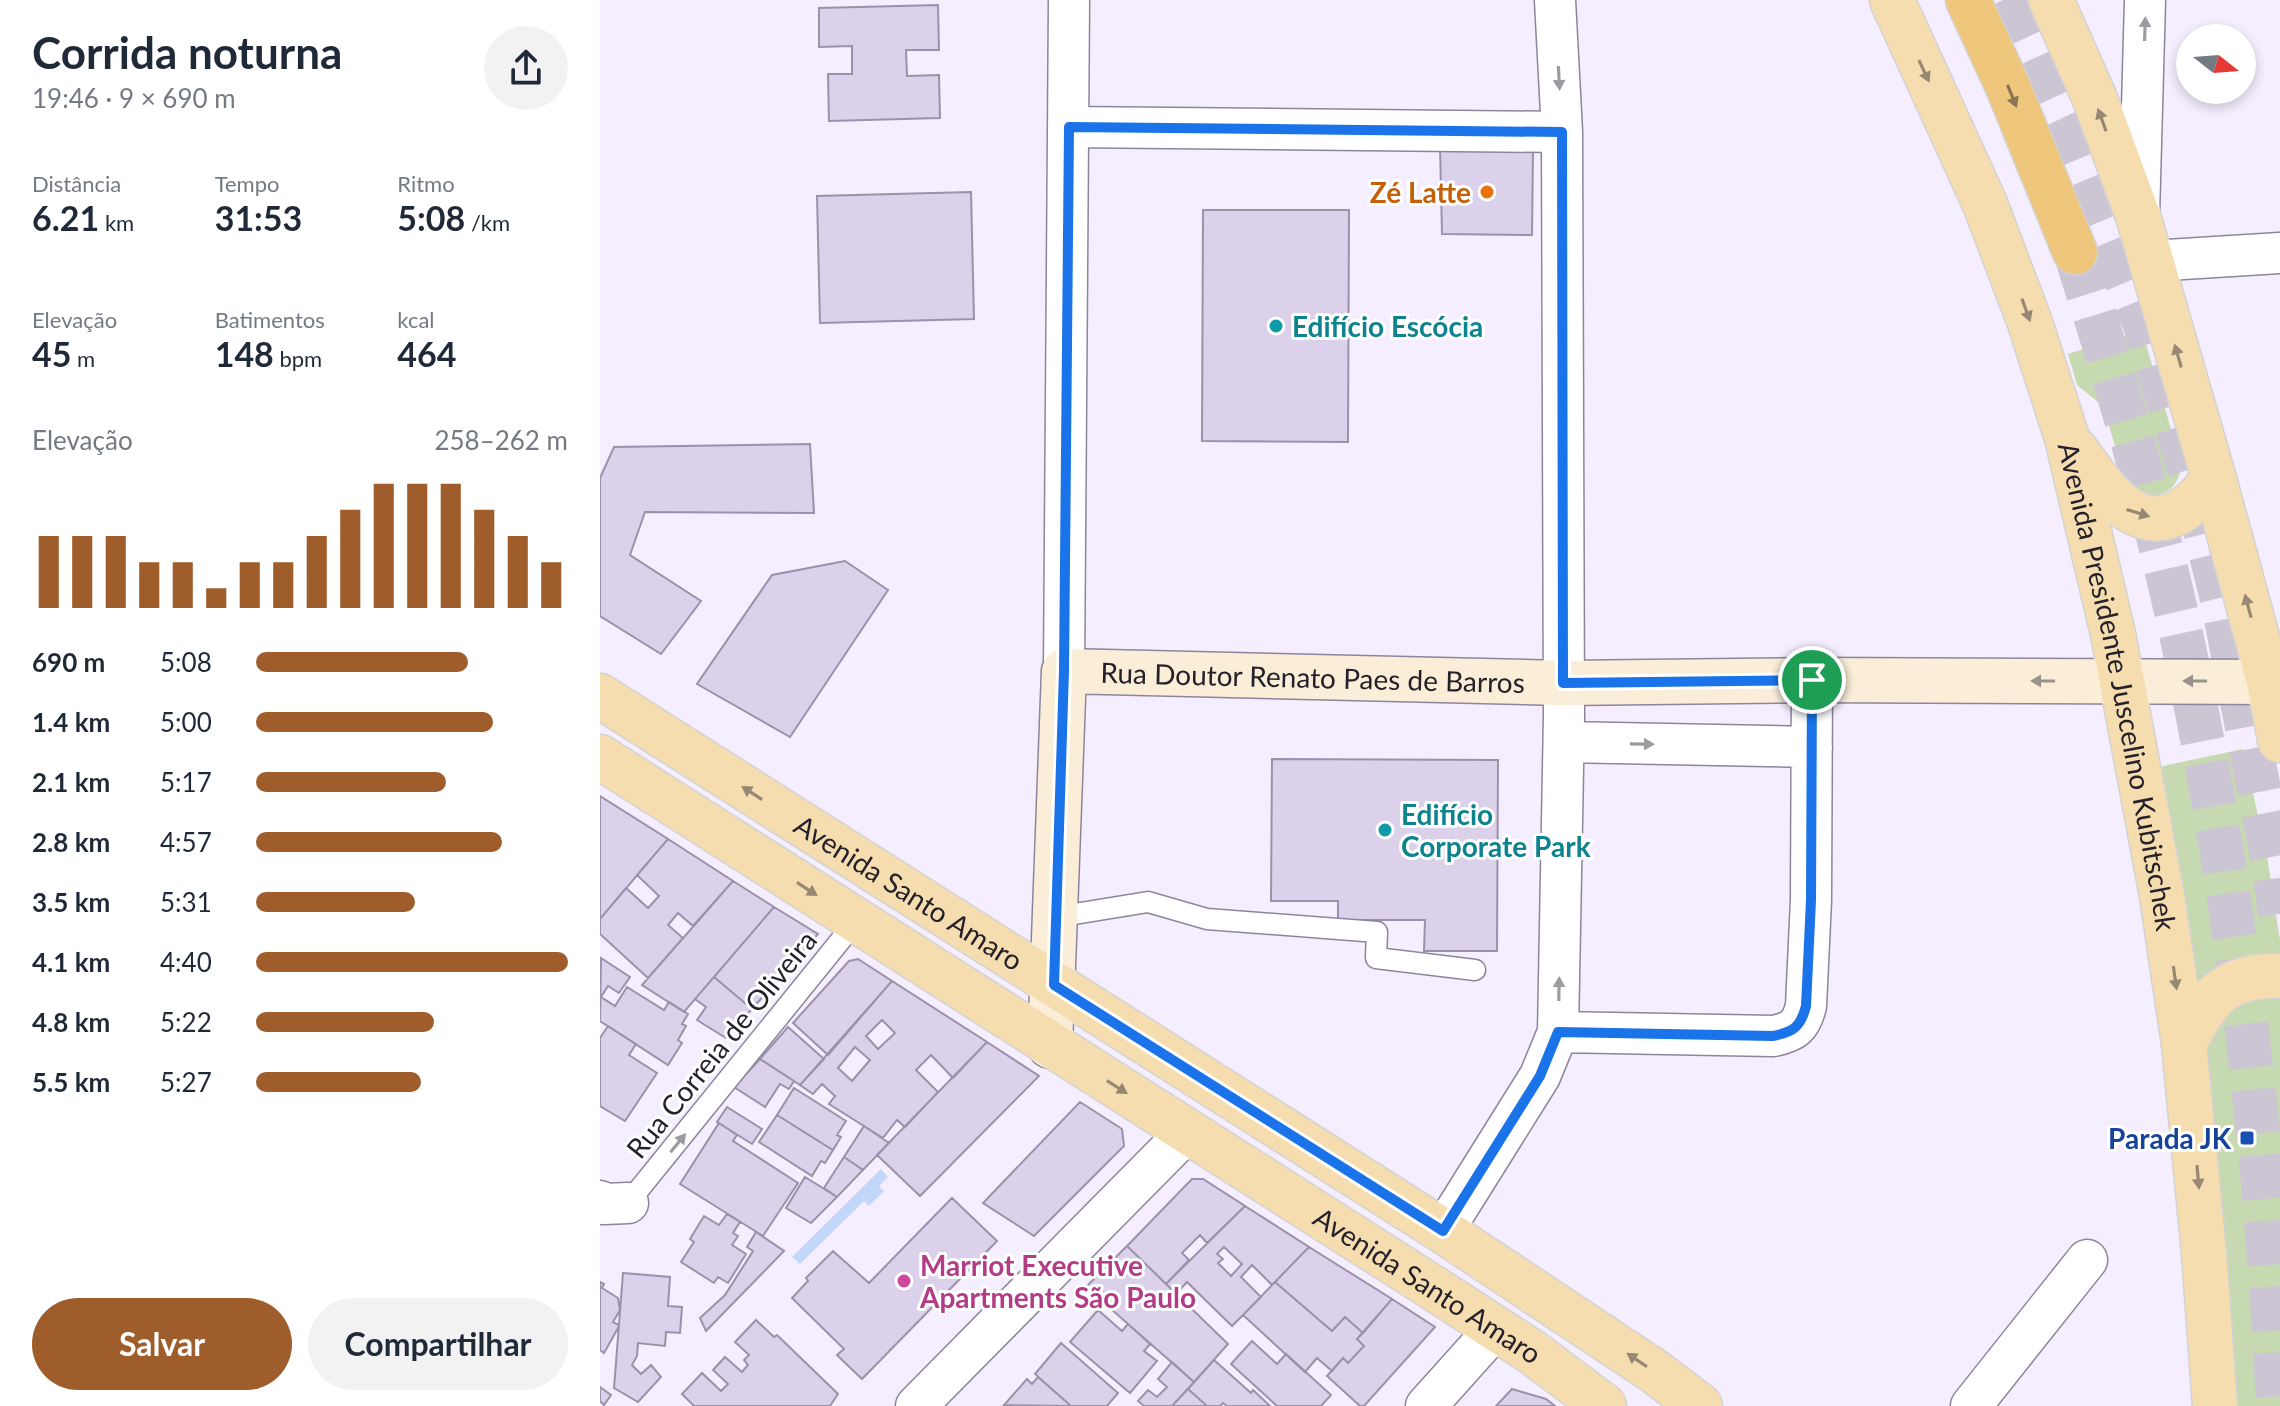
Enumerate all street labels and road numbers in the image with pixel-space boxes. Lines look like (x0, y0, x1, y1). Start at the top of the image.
street label: Avenida Presidente Juscelino Kubitschek (2052, 439, 2184, 934)
street label: Rua Doutor Renato Paes de Barros (1100, 655, 1525, 699)
street label: Avenida Santo Amaro (789, 807, 1029, 977)
street label: Rua Correia de Oliveira (619, 923, 823, 1165)
street label: Avenida Santo Amaro (1308, 1199, 1549, 1370)

